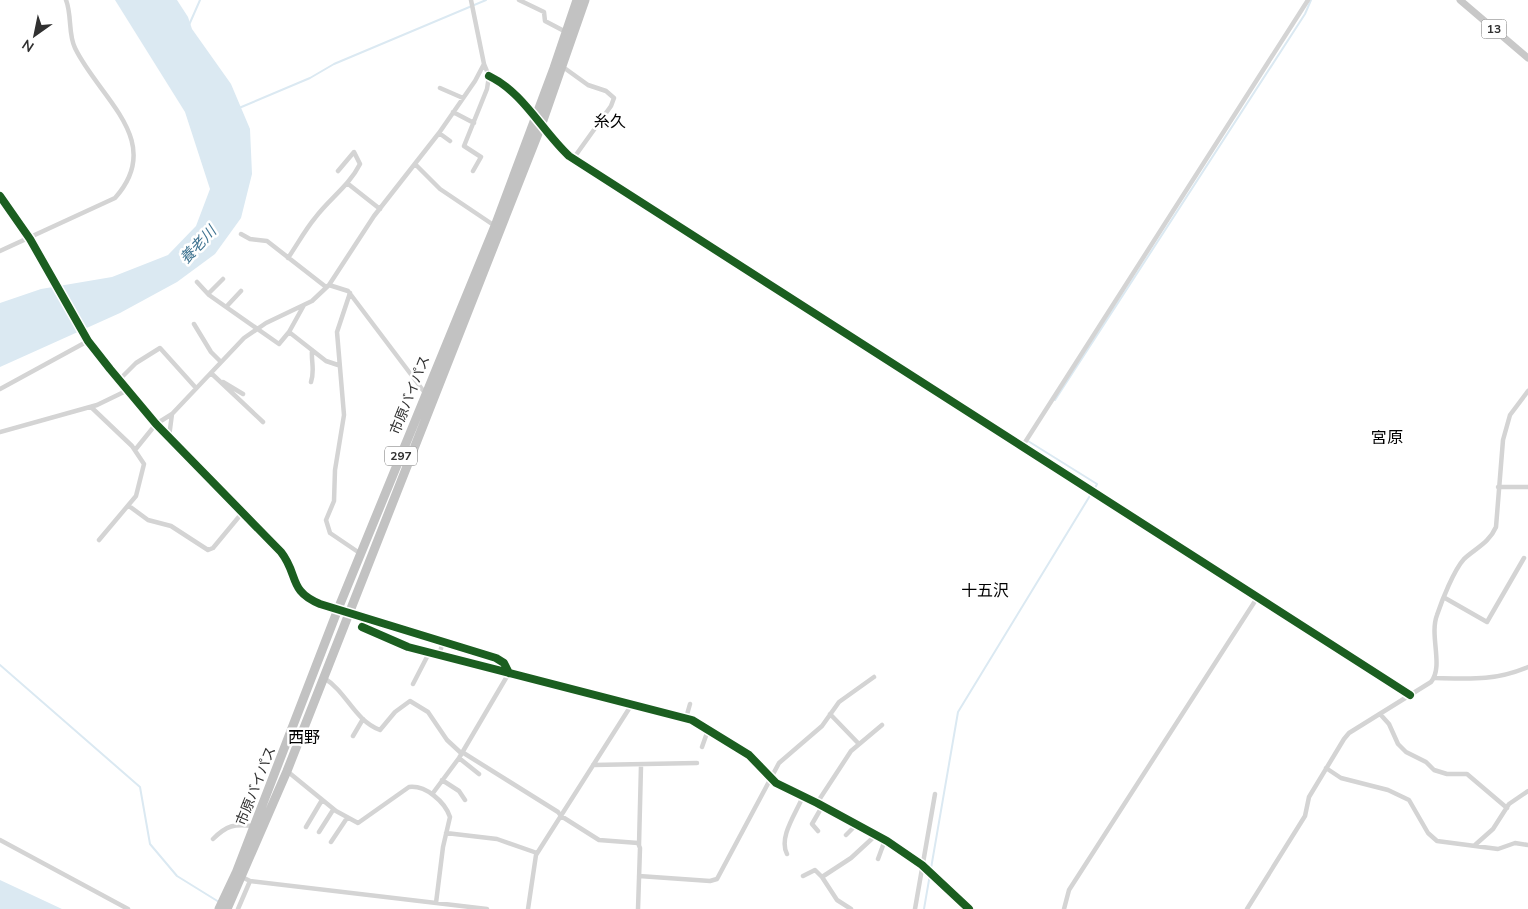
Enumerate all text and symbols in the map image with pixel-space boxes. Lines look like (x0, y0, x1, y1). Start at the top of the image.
north arrow (10, 10, 60, 60)
road number: 13 (1482, 20, 1506, 38)
text: N (19, 35, 38, 56)
district label: 糸久 (594, 111, 626, 133)
water label: 養老川 (175, 220, 222, 268)
street label: 市原バイパス (386, 353, 434, 437)
district label: 宮原 (1371, 427, 1403, 449)
road number: 297 (385, 446, 417, 466)
district label: 十五沢 (961, 580, 1009, 602)
district label: 西野 (288, 727, 320, 749)
street label: 市原バイパス (232, 744, 280, 828)

